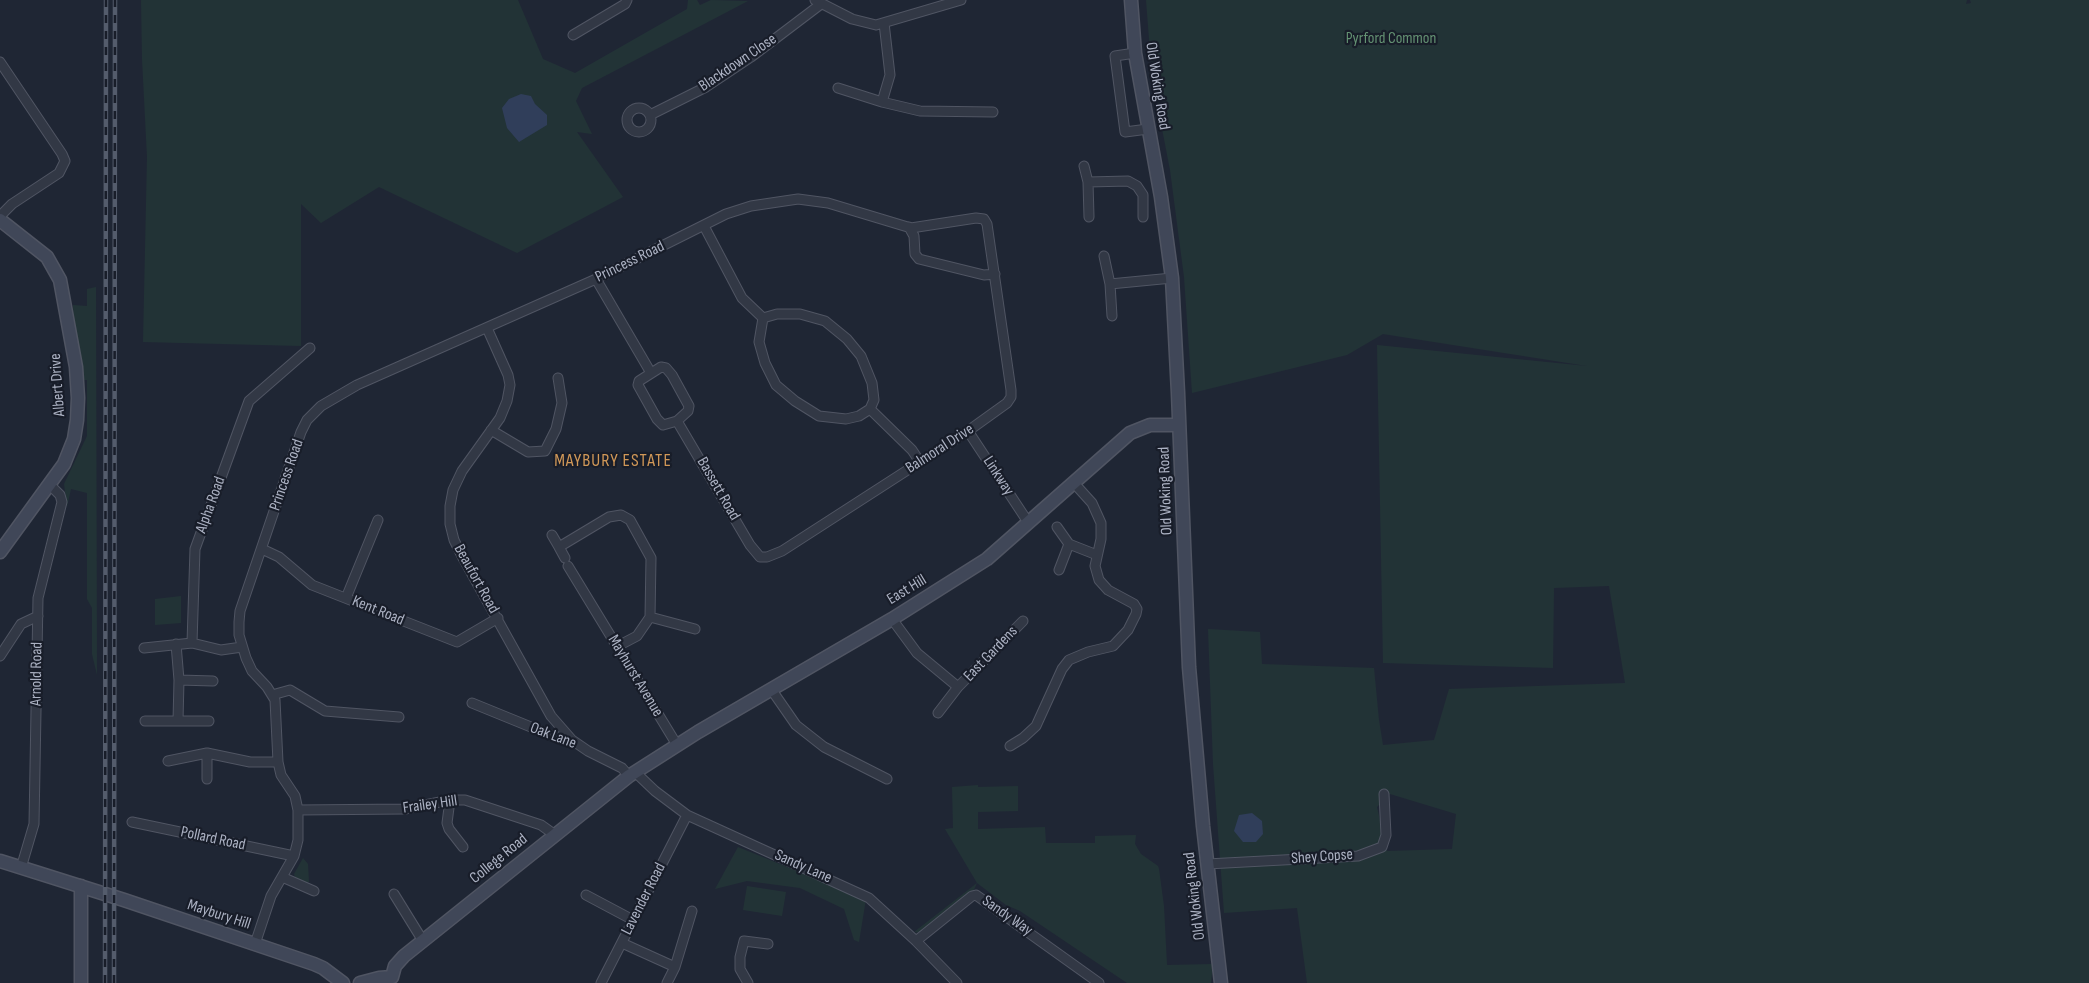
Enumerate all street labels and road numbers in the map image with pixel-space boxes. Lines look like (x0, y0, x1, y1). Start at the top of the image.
street label: Blackdown Close (695, 30, 781, 96)
street label: Old Woking Road (1141, 41, 1173, 131)
street label: Princess Road (592, 237, 668, 287)
street label: Albert Drive (46, 353, 70, 417)
street label: Balmoral Drive (902, 420, 978, 478)
street label: Princess Road (266, 437, 308, 513)
street label: Old Woking Road (1155, 446, 1177, 536)
street label: Linkway (978, 453, 1018, 499)
street label: Bassett Road (692, 454, 744, 524)
street label: Alpha Road (192, 474, 230, 536)
street label: Beaufort Road (449, 541, 503, 617)
street label: East Hill (884, 571, 930, 609)
street label: Kent Road (349, 592, 407, 630)
street label: East Gardens (960, 622, 1022, 686)
street label: Mayhurst Avenue (603, 632, 667, 720)
street label: Arnold Road (27, 642, 47, 706)
street label: Oak Lane (527, 718, 579, 754)
street label: Frailey Hill (402, 792, 458, 818)
street label: Pollard Road (179, 823, 247, 855)
street label: College Road (466, 830, 532, 888)
street label: Shey Copse (1291, 845, 1353, 869)
street label: Sandy Lane (771, 846, 835, 888)
street label: Old Woking Road (1180, 851, 1210, 941)
street label: Lavender Road (618, 860, 670, 938)
street label: Sandy Way (978, 892, 1036, 940)
street label: Maybury Hill (185, 896, 253, 934)

